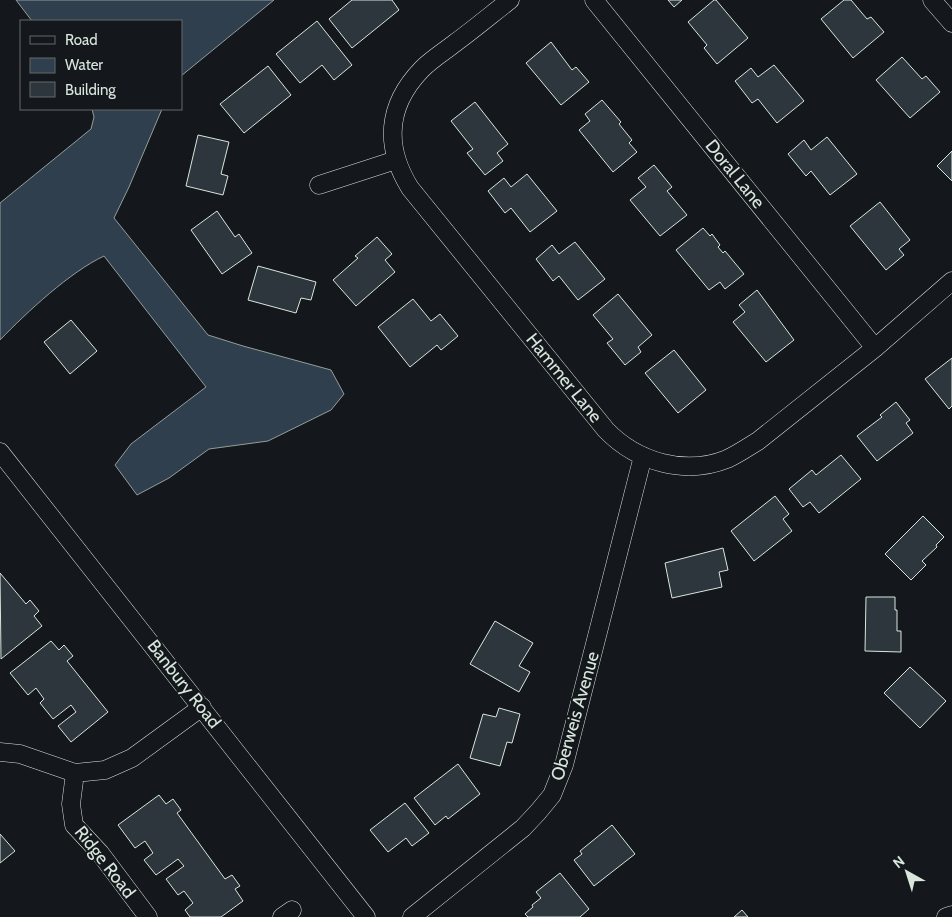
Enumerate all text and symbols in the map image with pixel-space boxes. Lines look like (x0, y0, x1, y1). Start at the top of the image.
legend (20, 20, 182, 110)
text: Road (65, 31, 98, 49)
text: Water (65, 56, 103, 74)
text: Building (65, 81, 116, 99)
street label: Doral Lane (701, 135, 769, 213)
street label: Hammer Lane (521, 329, 607, 427)
street label: Banbury Road (142, 635, 226, 733)
street label: Oberweis Avenue (546, 649, 604, 783)
street label: Ridge Road (70, 821, 140, 903)
north arrow (882, 847, 932, 897)
text: N (889, 852, 908, 872)

